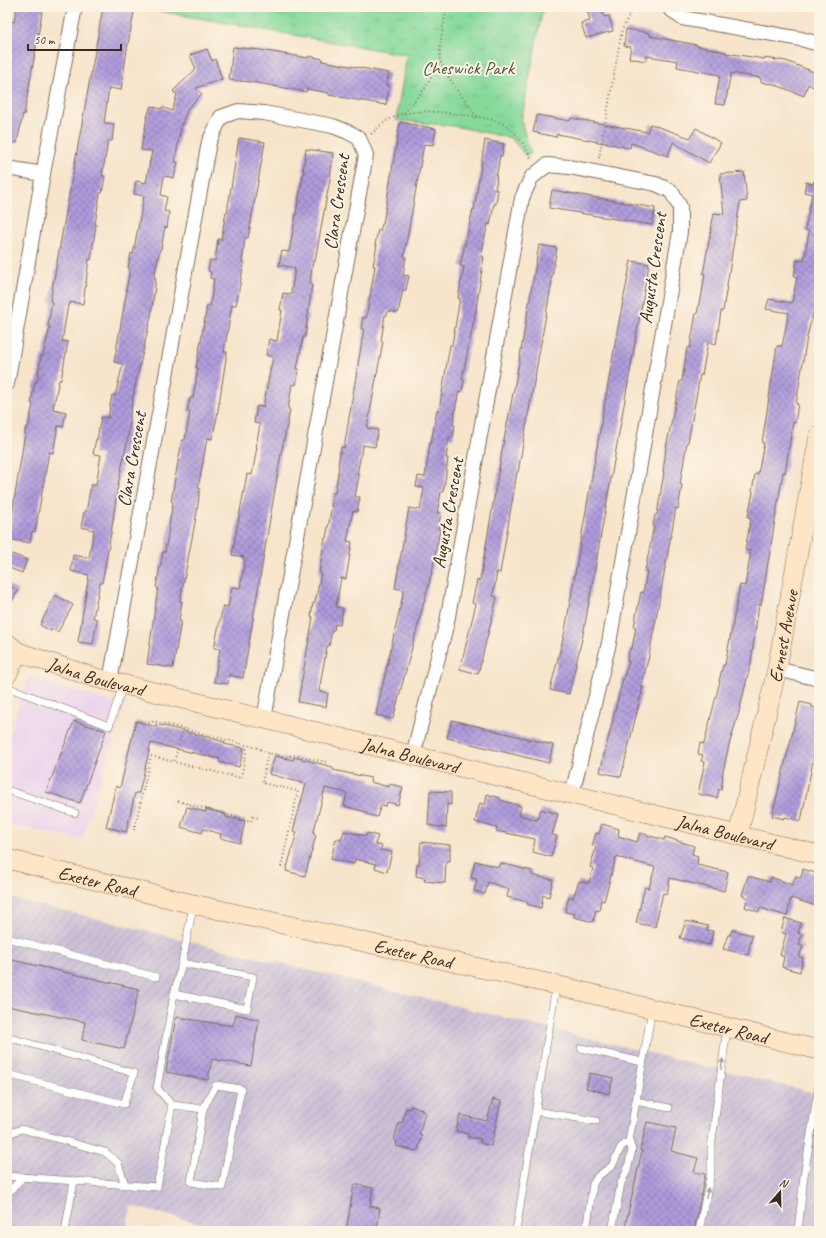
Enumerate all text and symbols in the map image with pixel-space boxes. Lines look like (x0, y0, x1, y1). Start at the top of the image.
scale bar (28, 26, 121, 52)
text: 50 m (34, 32, 56, 48)
park label: Cheswick Park (422, 56, 516, 80)
street label: Clara Crescent (318, 151, 356, 251)
street label: Augusta Crescent (633, 209, 673, 325)
street label: Clara Crescent (112, 408, 152, 509)
street label: Augusta Crescent (426, 454, 470, 570)
street label: Ernest Avenue (763, 587, 804, 685)
street label: Jalna Boulevard (43, 651, 149, 703)
street label: Jalna Boulevard (358, 732, 464, 780)
street label: Jalna Boulevard (673, 809, 778, 857)
street label: Exeter Road (56, 861, 142, 904)
street label: Exeter Road (372, 934, 458, 975)
street label: Exeter Road (687, 1007, 773, 1051)
one-way arrow (719, 1058, 725, 1070)
north arrow (760, 1172, 800, 1212)
text: N (778, 1175, 791, 1191)
one-way arrow (704, 1187, 710, 1199)

